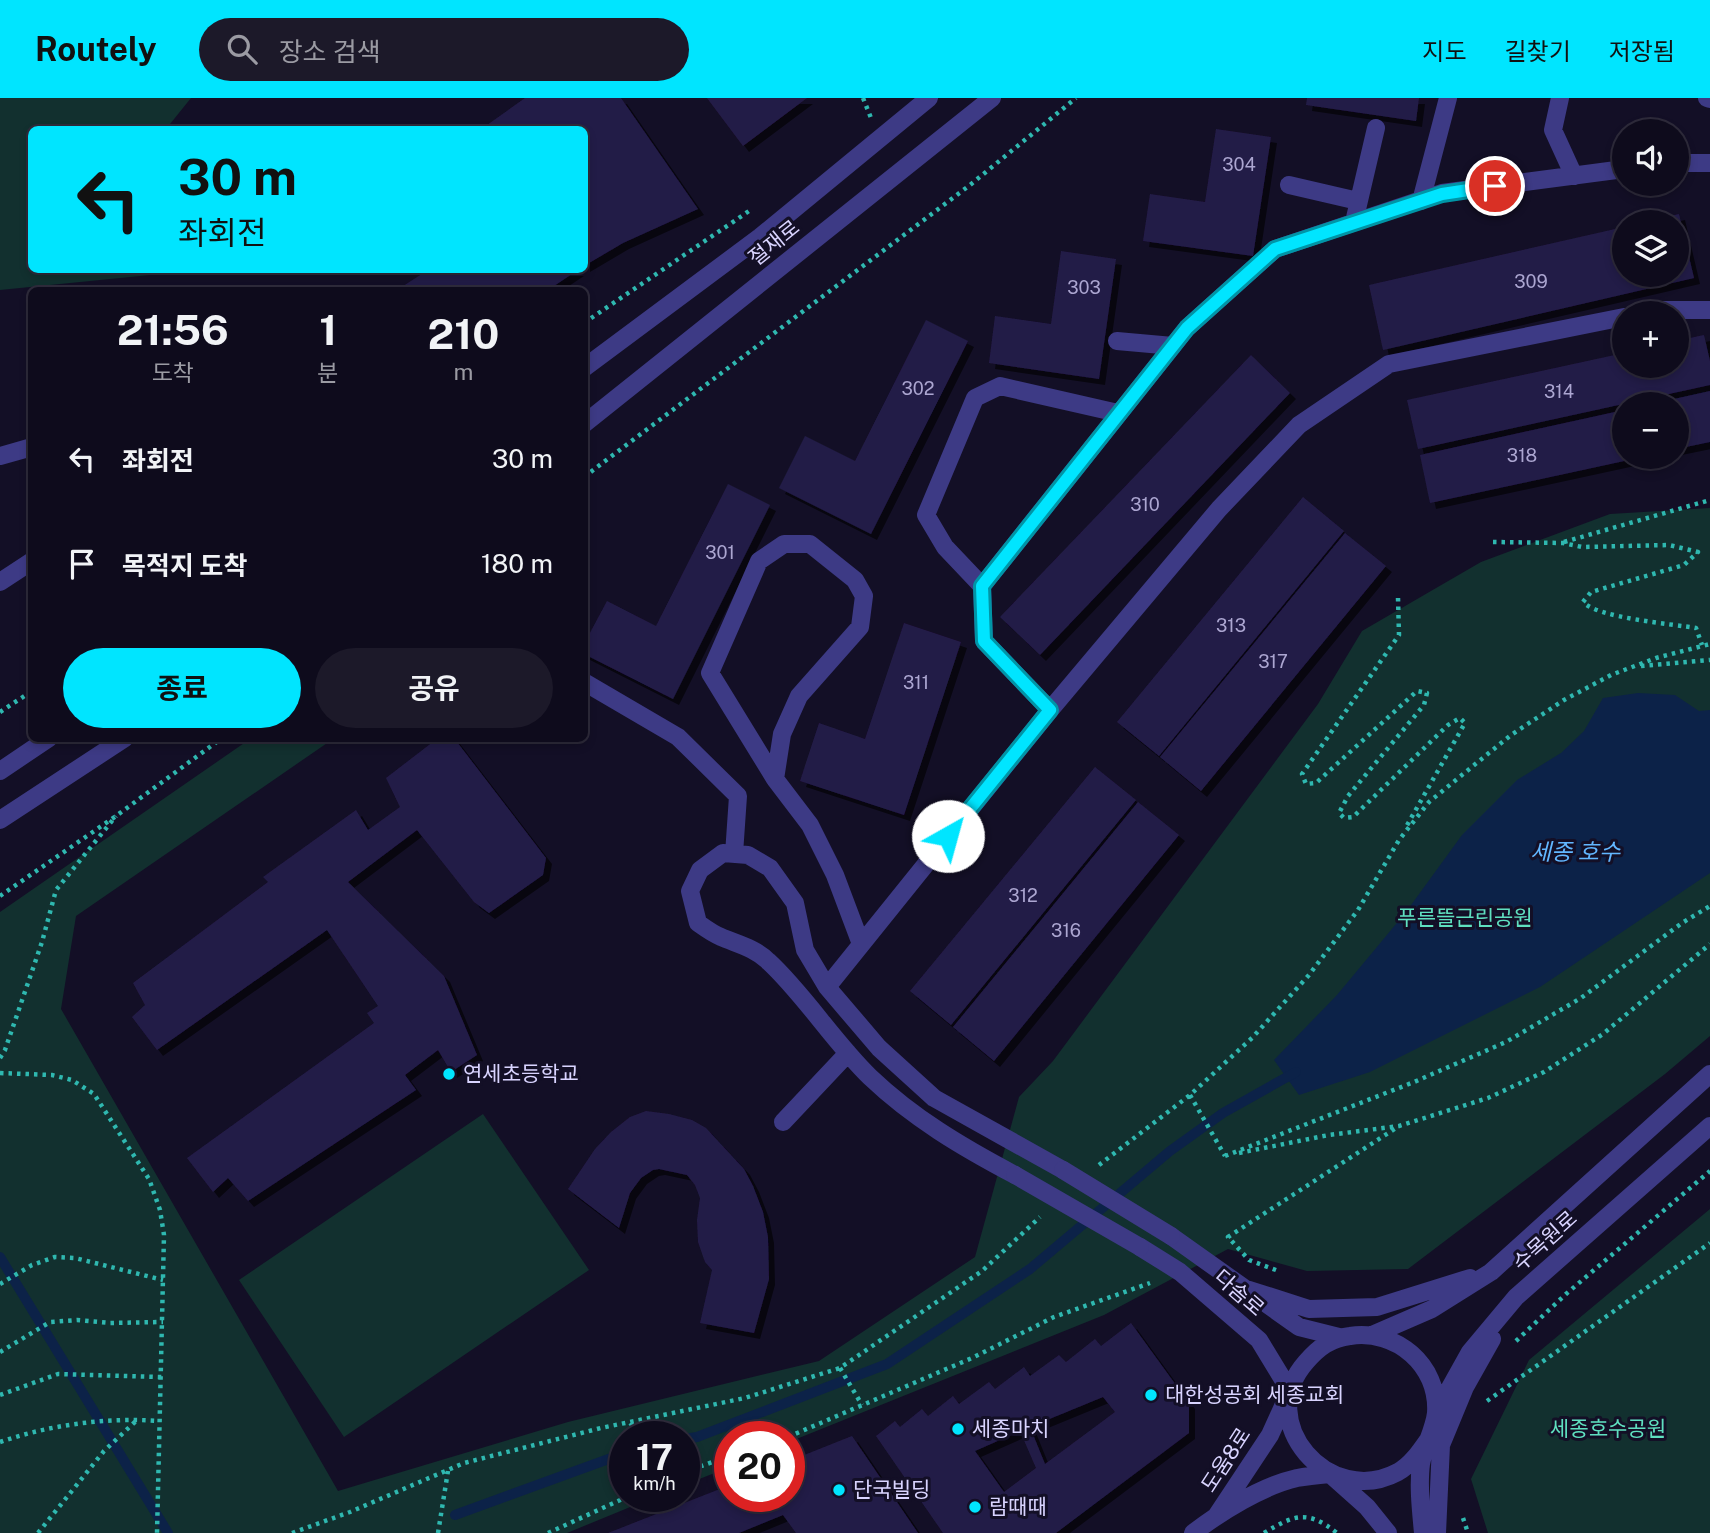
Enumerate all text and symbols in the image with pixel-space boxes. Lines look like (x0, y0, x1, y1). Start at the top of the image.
search box (199, 18, 689, 81)
text: Routely (35, 30, 157, 68)
icon: search (223, 30, 261, 68)
text: 장소 검색 (279, 36, 381, 67)
text: 지도 (1422, 37, 1467, 65)
text: 길찾기 (1505, 37, 1571, 65)
text: 저장됨 (1609, 37, 1675, 65)
map controls (1612, 119, 1689, 469)
button: sound (1612, 119, 1689, 196)
text: 30 m (178, 148, 297, 206)
icon: left (63, 154, 154, 245)
house number: 304 (1222, 154, 1256, 175)
pin (1465, 156, 1525, 216)
icon: arrive (1476, 167, 1514, 205)
button: layers (1612, 210, 1689, 287)
text: 좌회전 (178, 214, 266, 251)
street label: 절재로 (743, 215, 804, 271)
house number: 309 (1514, 271, 1548, 292)
house number: 303 (1067, 277, 1101, 298)
button: + (1612, 301, 1689, 378)
text: 21:56 (117, 305, 229, 354)
text: 1 (319, 305, 337, 354)
text: 210 (427, 309, 499, 358)
text: m (453, 358, 473, 385)
text: 도착 (152, 359, 194, 386)
text: 분 (318, 359, 339, 386)
house number: 302 (902, 378, 934, 399)
house number: 314 (1544, 381, 1574, 402)
button: − (1612, 392, 1689, 469)
icon: left (63, 440, 101, 478)
text: 30 m (492, 443, 553, 474)
text: 좌회전 (122, 445, 194, 476)
house number: 318 (1507, 445, 1537, 466)
house number: 310 (1130, 494, 1160, 515)
house number: 301 (705, 542, 735, 563)
icon: arrive (63, 545, 101, 583)
text: 180 m (481, 548, 553, 579)
text: 목적지 도착 (122, 550, 247, 581)
house number: 313 (1216, 615, 1246, 636)
button: 종료 (63, 648, 301, 728)
button: 공유 (315, 648, 553, 728)
house number: 317 (1258, 651, 1288, 672)
house number: 311 (903, 672, 929, 693)
position arrow (911, 799, 985, 873)
water label: 세종 호수 (1530, 838, 1621, 865)
house number: 312 (1008, 885, 1038, 906)
park label: 푸른뜰근린공원 (1397, 905, 1533, 930)
house number: 316 (1051, 920, 1081, 941)
place label: 연세초등학교 (463, 1061, 579, 1086)
marker: 연세초등학교 (441, 1066, 457, 1082)
street label: 수목원로 (1508, 1205, 1582, 1276)
street label: 다솜로 (1209, 1264, 1269, 1321)
place label: 대한성공회 세종교회 (1165, 1382, 1344, 1407)
marker: 대한성공회 세종교회 (1143, 1387, 1159, 1403)
place label: 세종마치 (972, 1416, 1049, 1441)
park label: 세종호수공원 (1550, 1416, 1666, 1441)
speed limit sign: 20 (714, 1421, 805, 1512)
marker: 세종마치 (950, 1421, 966, 1437)
street label: 도움8로 (1196, 1423, 1256, 1497)
text: 17 (636, 1437, 673, 1478)
text: km/h (633, 1473, 676, 1494)
place label: 단국빌딩 (853, 1477, 930, 1502)
marker: 단국빌딩 (831, 1482, 847, 1498)
place label: 람때때 (989, 1494, 1047, 1519)
marker: 람때때 (967, 1499, 983, 1515)

